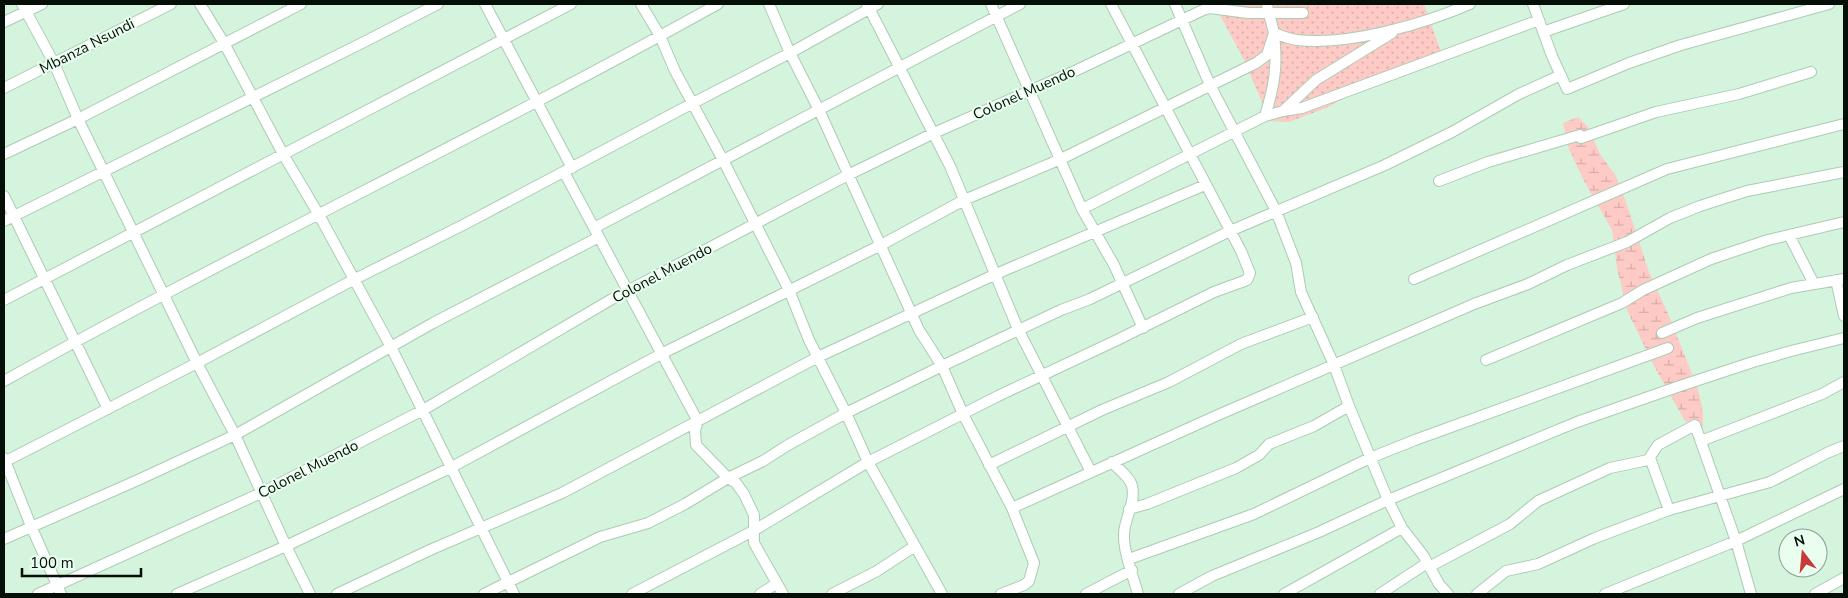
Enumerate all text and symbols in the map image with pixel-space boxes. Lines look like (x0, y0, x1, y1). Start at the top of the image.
street label: Mbanza Nsundi (36, 13, 138, 79)
street label: Colonel Muendo (970, 61, 1078, 125)
street label: Colonel Muendo (609, 238, 715, 308)
street label: Colonel Muendo (254, 435, 362, 503)
north arrow (1778, 528, 1828, 578)
text: N (1792, 530, 1807, 552)
scale bar (22, 546, 141, 578)
text: 100 m (30, 553, 74, 573)

